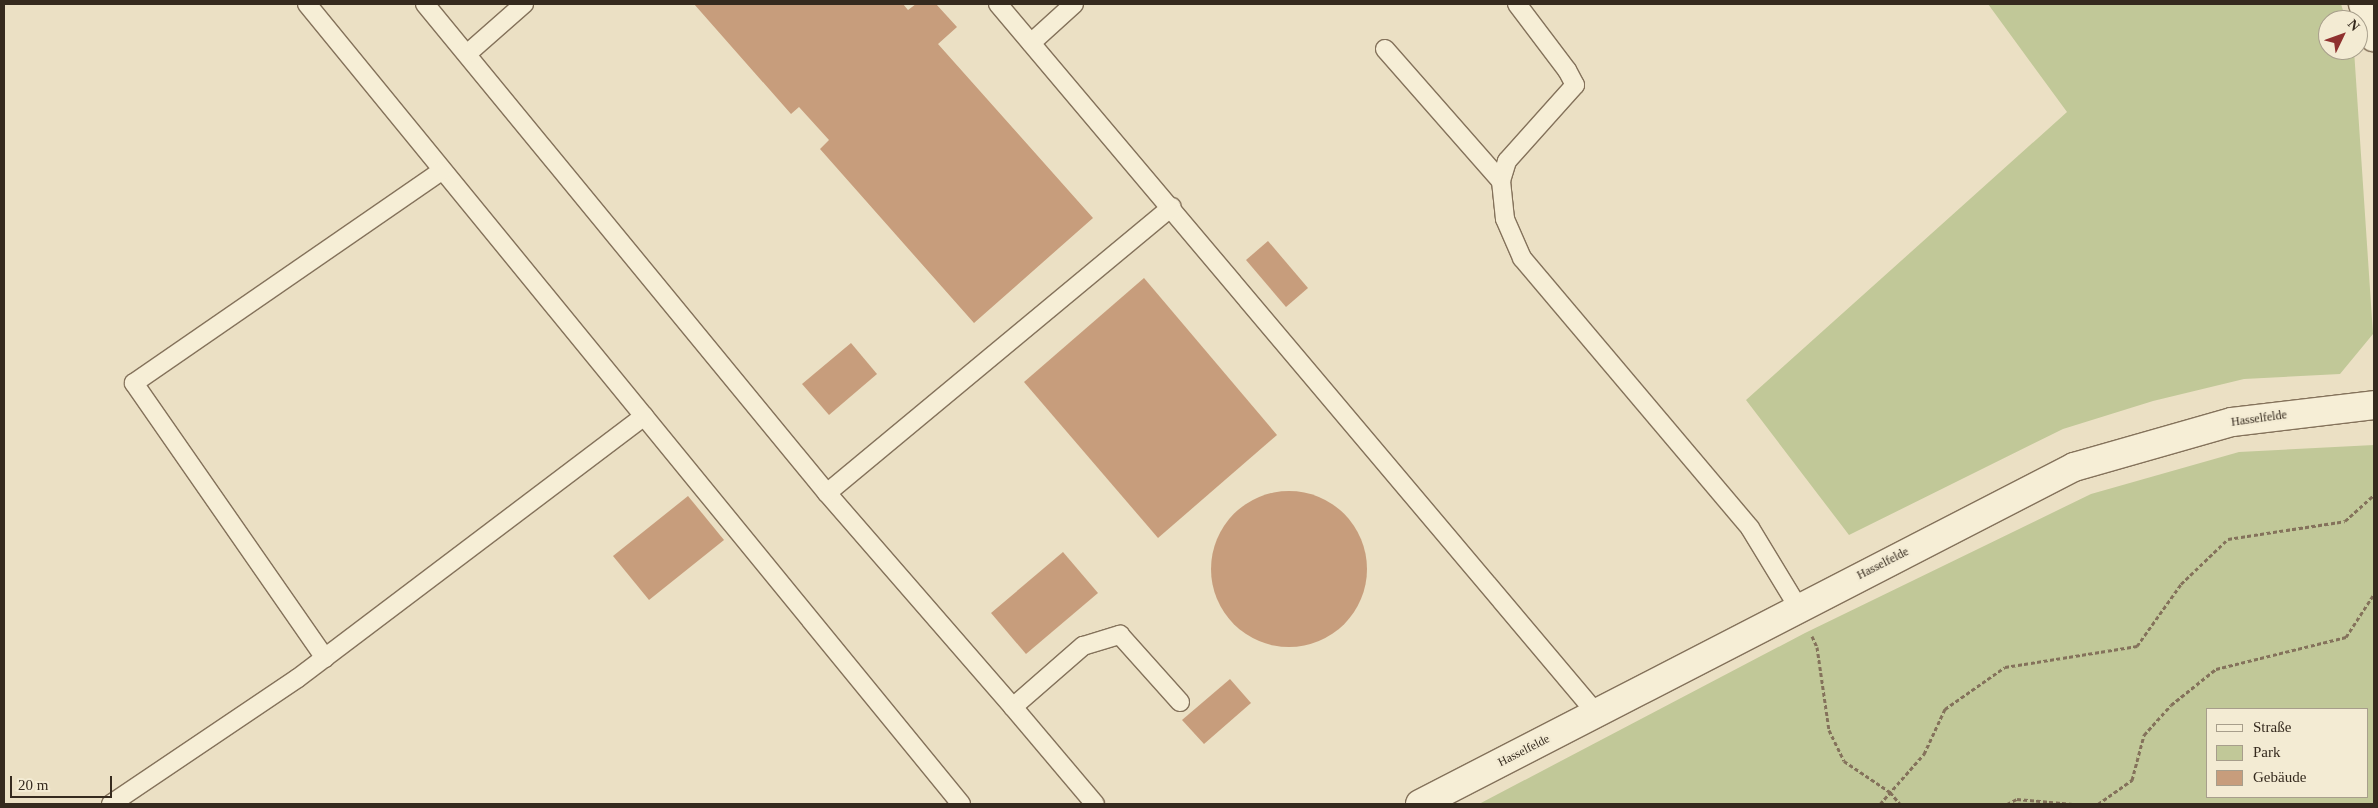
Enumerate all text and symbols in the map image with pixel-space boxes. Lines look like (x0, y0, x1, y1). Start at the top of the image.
north arrow (2318, 10, 2368, 60)
text: N (2345, 17, 2363, 34)
street label: Hasselfelde (2230, 408, 2288, 430)
street label: Hasselfelde (1855, 545, 1911, 583)
legend (2206, 708, 2368, 798)
text: Straße (2253, 719, 2291, 735)
street label: Hasselfelde (1496, 732, 1552, 770)
text: Park (2253, 744, 2281, 760)
scale bar (12, 766, 115, 798)
text: Gebäude (2253, 769, 2306, 785)
text: 20 m (18, 777, 48, 793)

